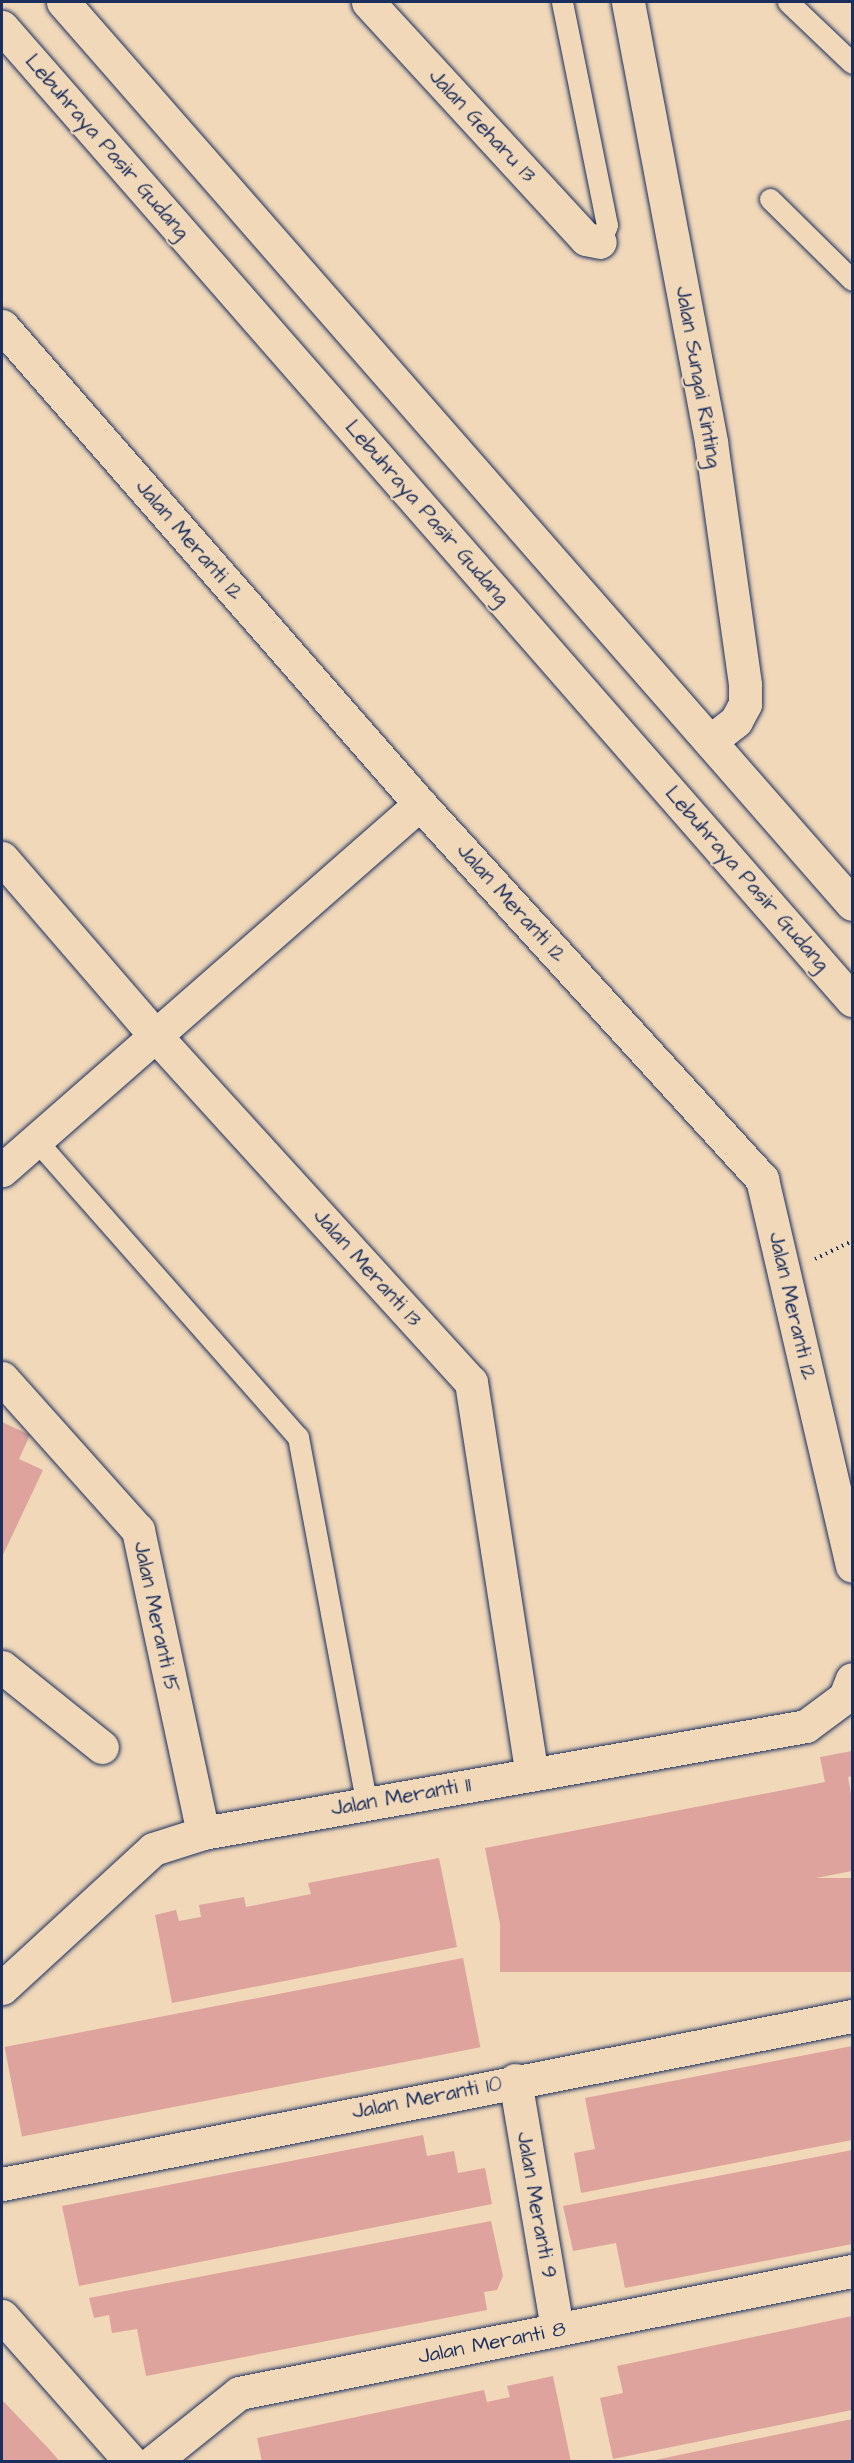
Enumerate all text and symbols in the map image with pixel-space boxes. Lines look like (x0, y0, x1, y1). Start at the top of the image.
street label: Lebuhraya Pasir Gudang (20, 49, 194, 245)
street label: Jalan Geharu 13 (423, 64, 541, 188)
street label: Jalan Sungai Rinting (670, 284, 726, 470)
street label: Lebuhraya Pasir Gudang (340, 415, 514, 611)
street label: Jalan Meranti 12 (130, 475, 248, 605)
street label: Lebuhraya Pasir Gudang (660, 781, 834, 977)
street label: Jalan Meranti 12 (451, 838, 571, 968)
street label: Jalan Meranti 13 (308, 1204, 426, 1332)
street label: Jalan Meranti 12 (763, 1230, 821, 1382)
street label: Jalan Meranti 15 (128, 1539, 184, 1695)
street label: Jalan Meranti 11 (329, 1772, 473, 1822)
street label: Jalan Meranti 10 (350, 2071, 504, 2125)
street label: Jalan Meranti 9 (511, 2130, 561, 2280)
street label: Jalan Meranti 8 (416, 2316, 568, 2370)

